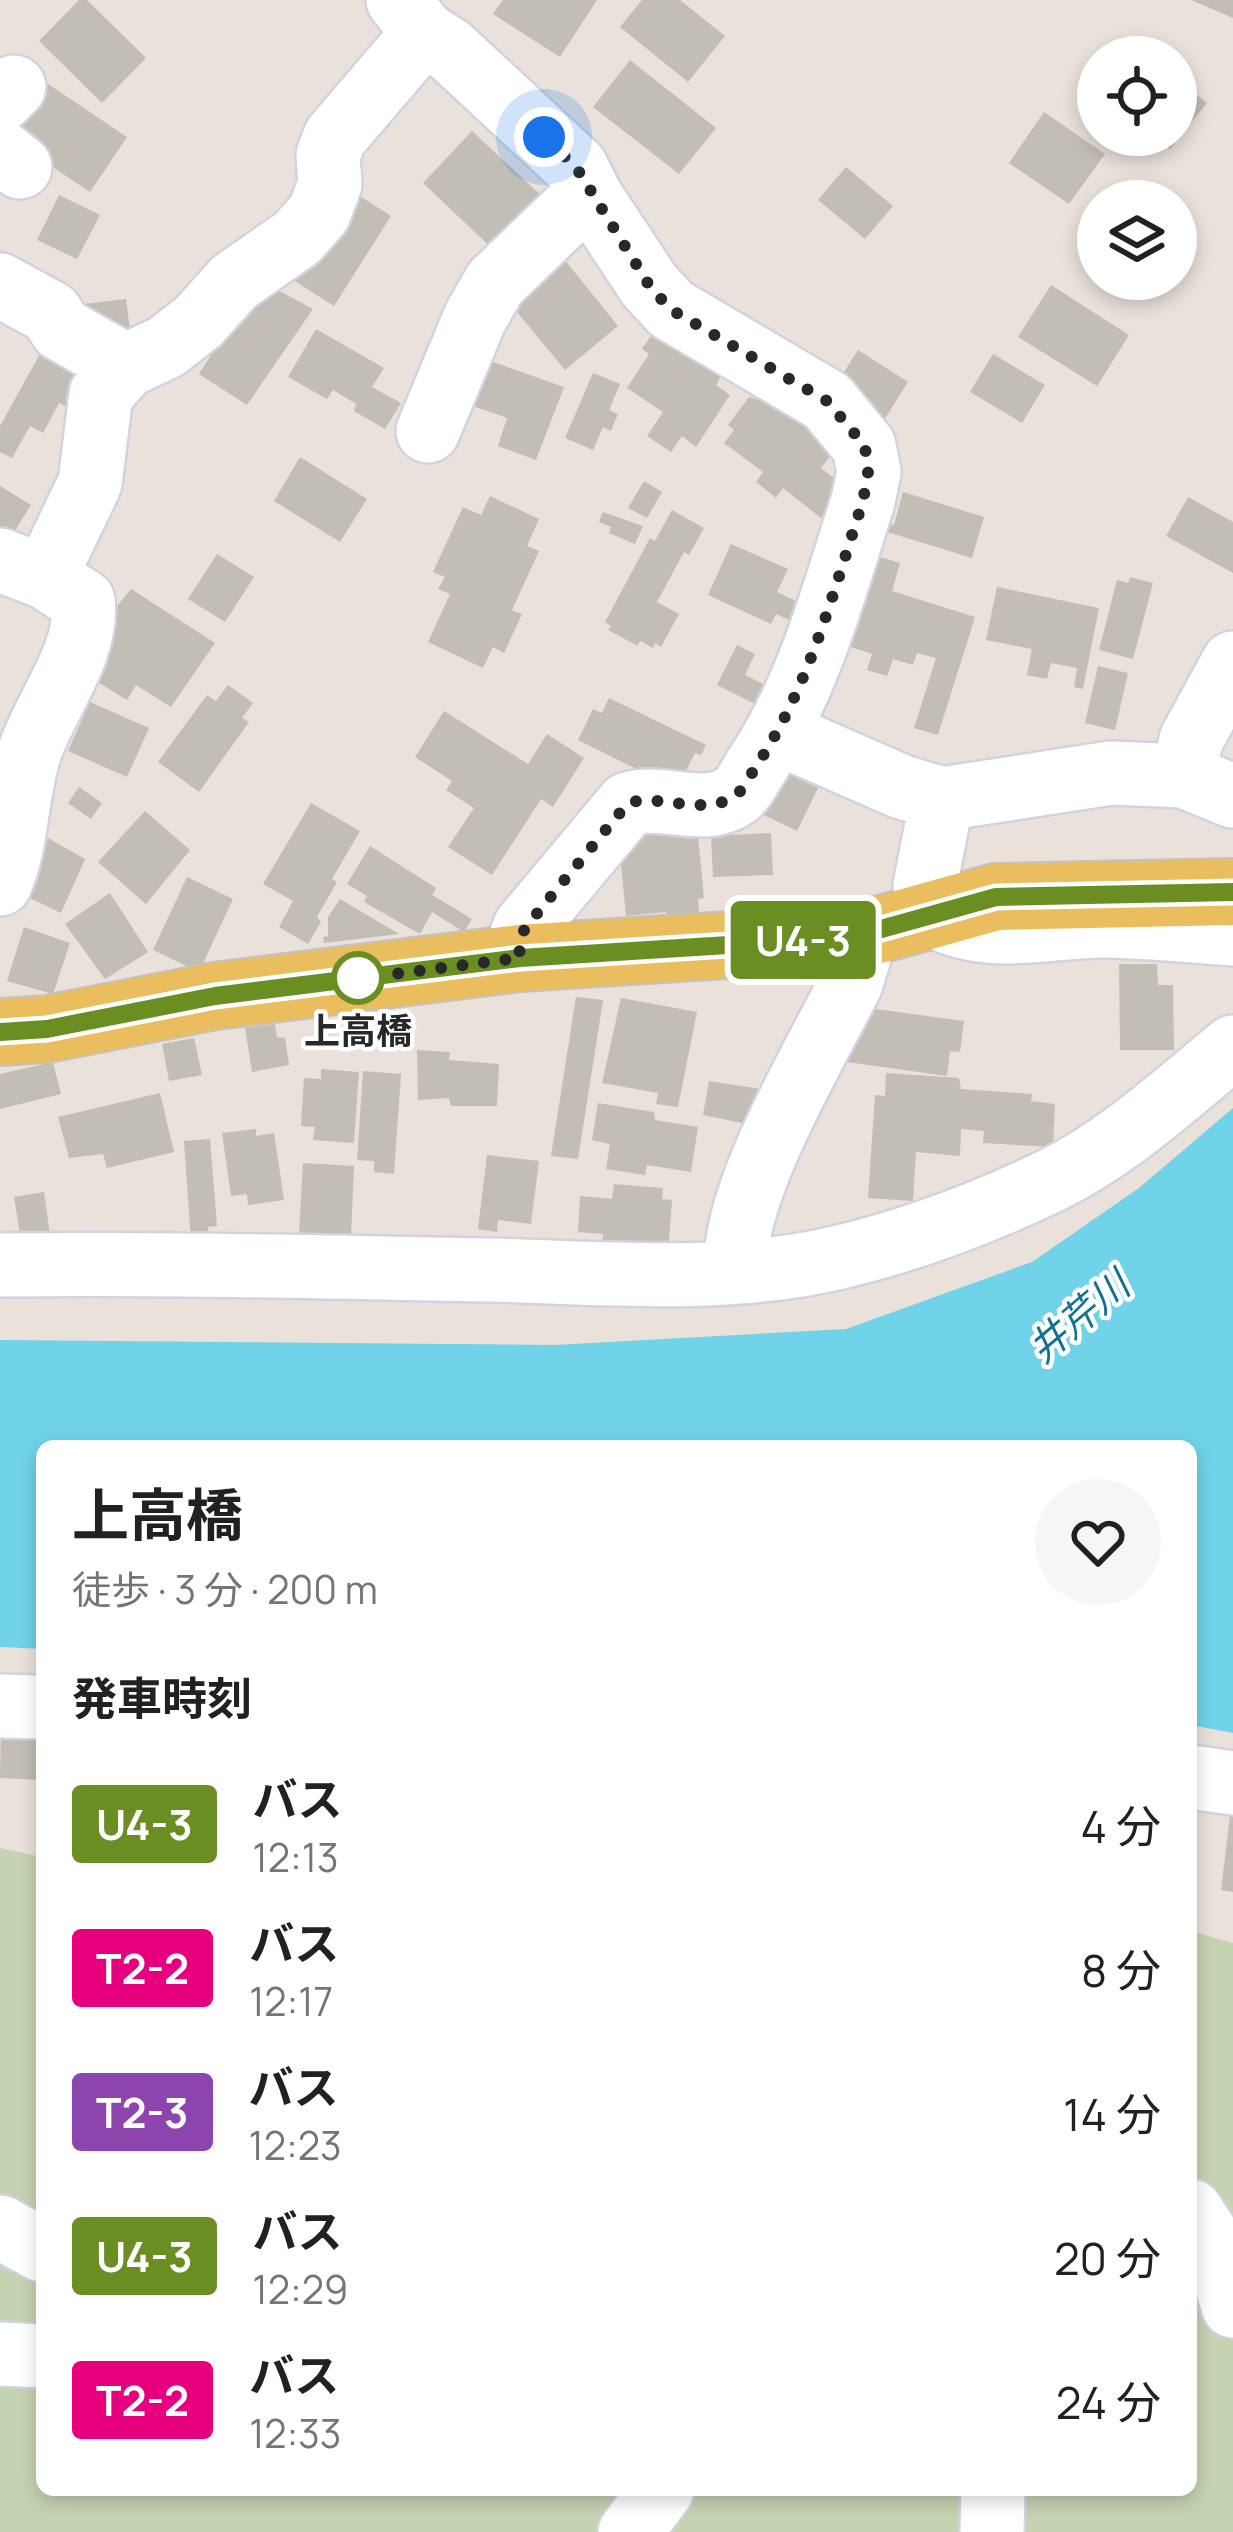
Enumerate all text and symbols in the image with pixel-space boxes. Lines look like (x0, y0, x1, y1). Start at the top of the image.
map controls (1077, 36, 1197, 300)
button: locate (1077, 36, 1197, 156)
your location (514, 107, 574, 167)
button: layers (1077, 180, 1197, 300)
line badge: U4-3 (719, 901, 887, 979)
text: U4-3 (755, 911, 851, 969)
marker: 上高橋 (333, 953, 383, 1003)
place label: 上高橋 (304, 1006, 412, 1055)
water label: 井芹川 (1016, 1255, 1143, 1374)
text: 上高橋 (72, 1475, 243, 1553)
button: heart (1035, 1479, 1161, 1605)
text: 徒歩 · 3 分 · 200 m (72, 1562, 378, 1616)
text: 発車時刻 (72, 1667, 252, 1729)
text: バス (253, 1768, 343, 1830)
text: U4-3 (96, 1795, 193, 1853)
text: 4 分 (1080, 1795, 1161, 1857)
text: 12:13 (253, 1830, 339, 1884)
text: バス (249, 1912, 339, 1974)
text: T2-2 (96, 1939, 189, 1997)
text: 8 分 (1081, 1939, 1161, 2001)
text: 12:17 (249, 1974, 333, 2028)
text: バス (249, 2056, 339, 2118)
text: T2-3 (96, 2083, 189, 2141)
text: 14 分 (1063, 2083, 1161, 2145)
text: 12:23 (249, 2118, 341, 2172)
text: バス (253, 2200, 343, 2262)
text: U4-3 (96, 2227, 193, 2285)
text: 20 分 (1054, 2227, 1161, 2289)
text: 12:29 (253, 2262, 348, 2316)
text: バス (249, 2344, 339, 2406)
text: T2-2 (96, 2371, 189, 2429)
text: 24 分 (1056, 2371, 1161, 2433)
text: 12:33 (249, 2406, 341, 2460)

